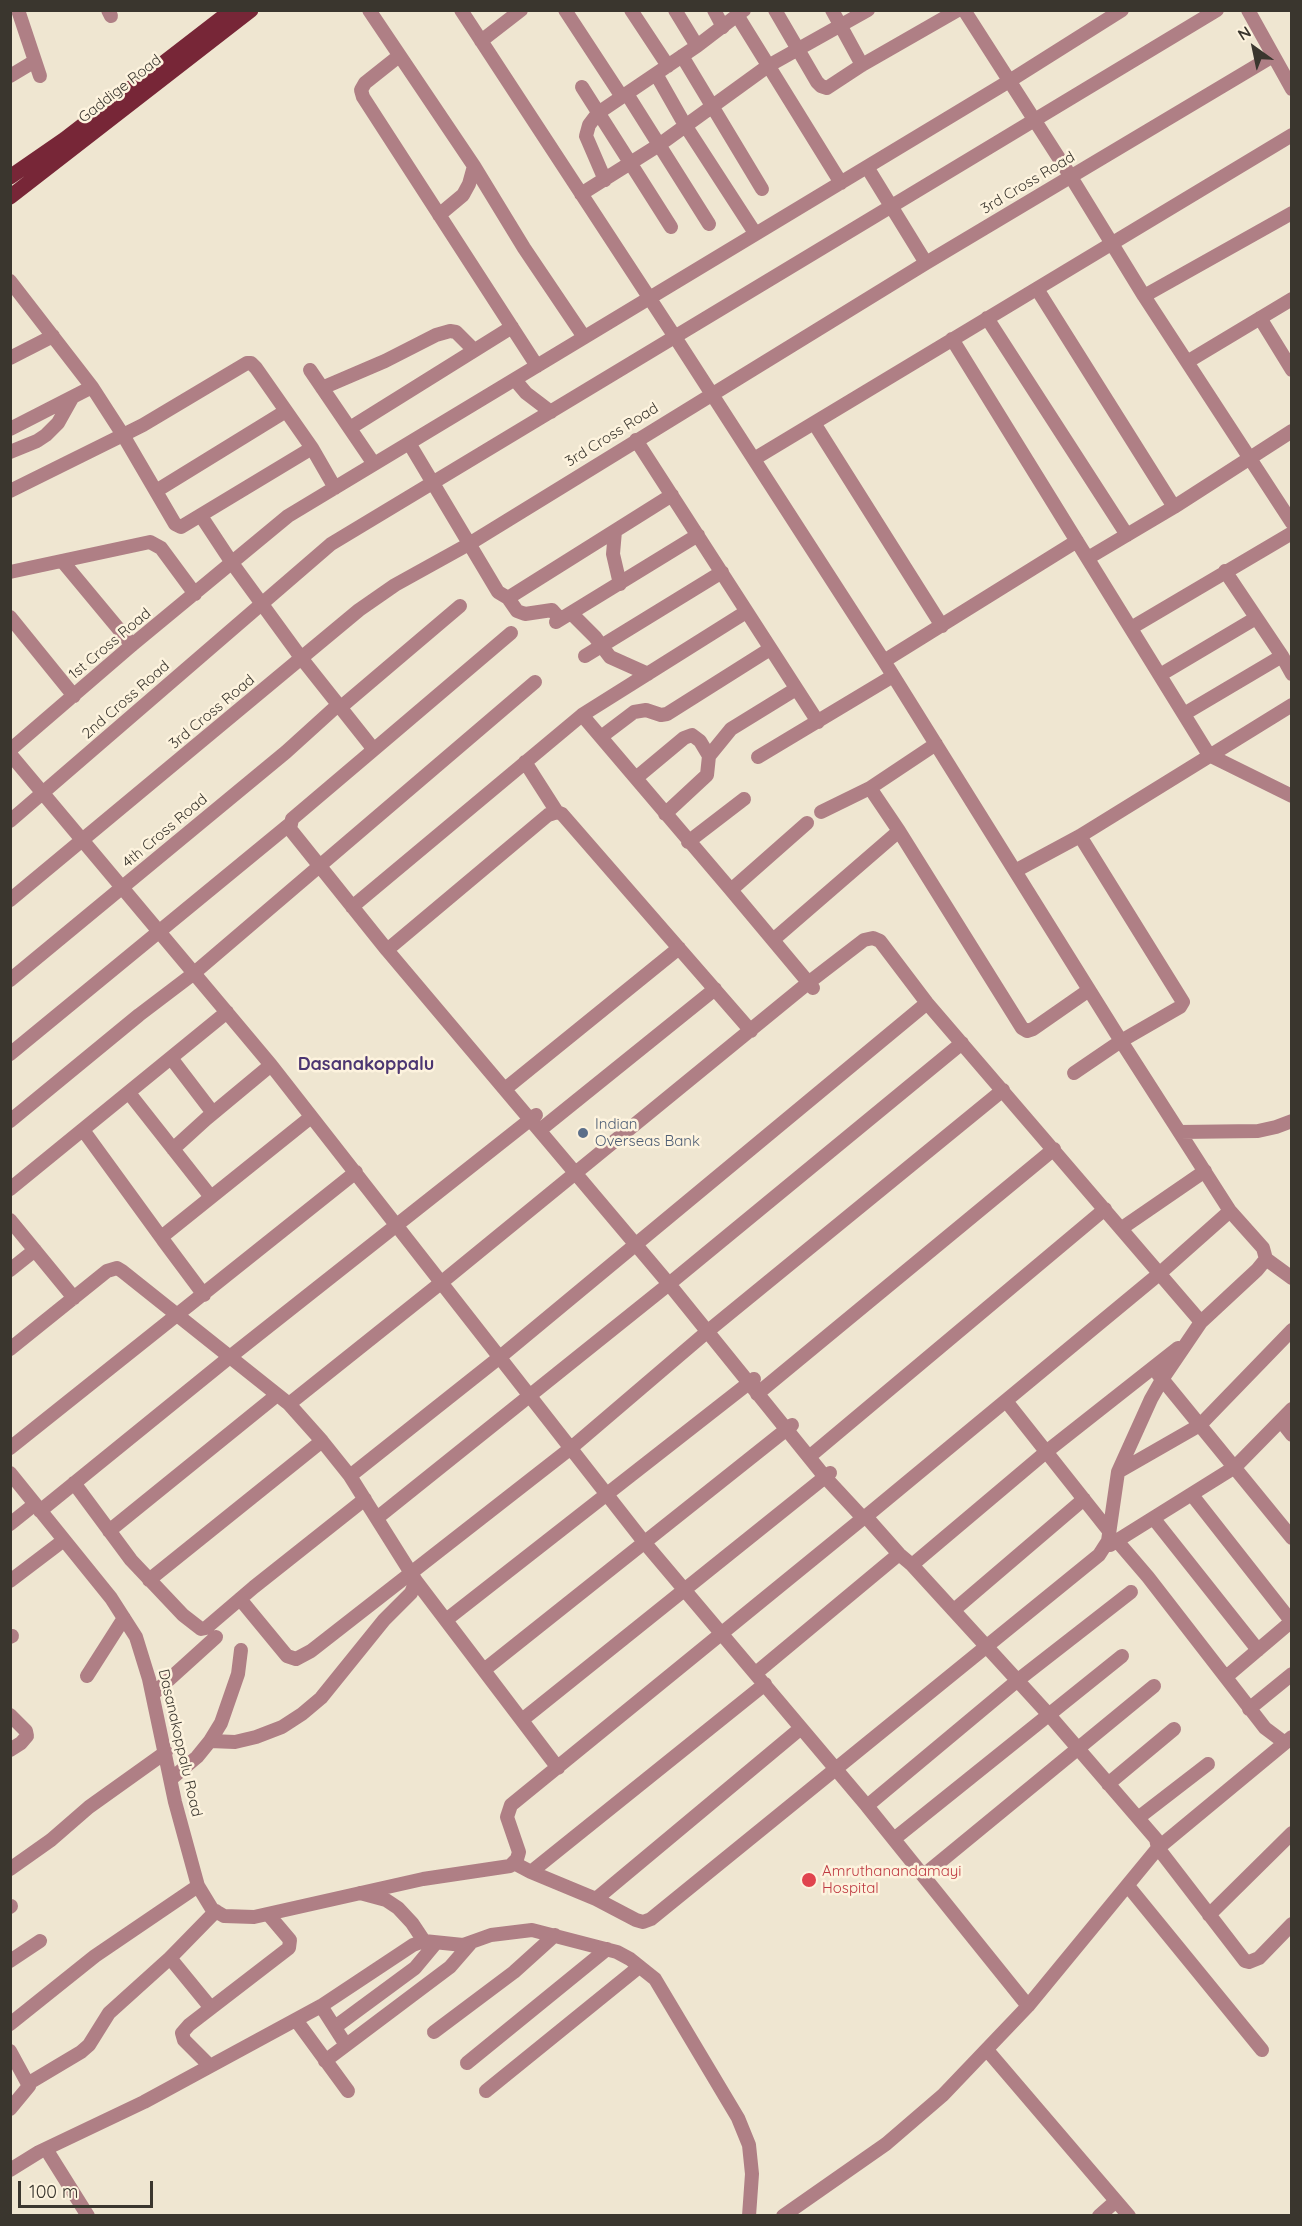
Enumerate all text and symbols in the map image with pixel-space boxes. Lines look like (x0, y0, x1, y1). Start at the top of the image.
north arrow (1224, 18, 1284, 78)
text: N (1234, 21, 1255, 44)
street label: Gaddige Road (75, 51, 165, 127)
street label: 3rd Cross Road (978, 148, 1078, 218)
street label: 3rd Cross Road (562, 399, 662, 471)
street label: 1st Cross Road (65, 605, 155, 683)
street label: 2nd Cross Road (79, 657, 173, 743)
street label: 3rd Cross Road (166, 671, 258, 753)
street label: 4th Cross Road (119, 790, 211, 872)
district label: Dasanakoppalu (298, 1054, 434, 1076)
place label: Indian Overseas Bank (595, 1115, 700, 1150)
marker: Indian Overseas Bank (576, 1126, 590, 1140)
street label: Dasanakoppalu Road (154, 1667, 206, 1819)
place label: Amruthanandamayi Hospital (822, 1862, 961, 1897)
marker: Amruthanandamayi Hospital (800, 1871, 818, 1889)
scale bar (21, 2169, 156, 2207)
text: 100 m (29, 2180, 78, 2203)

